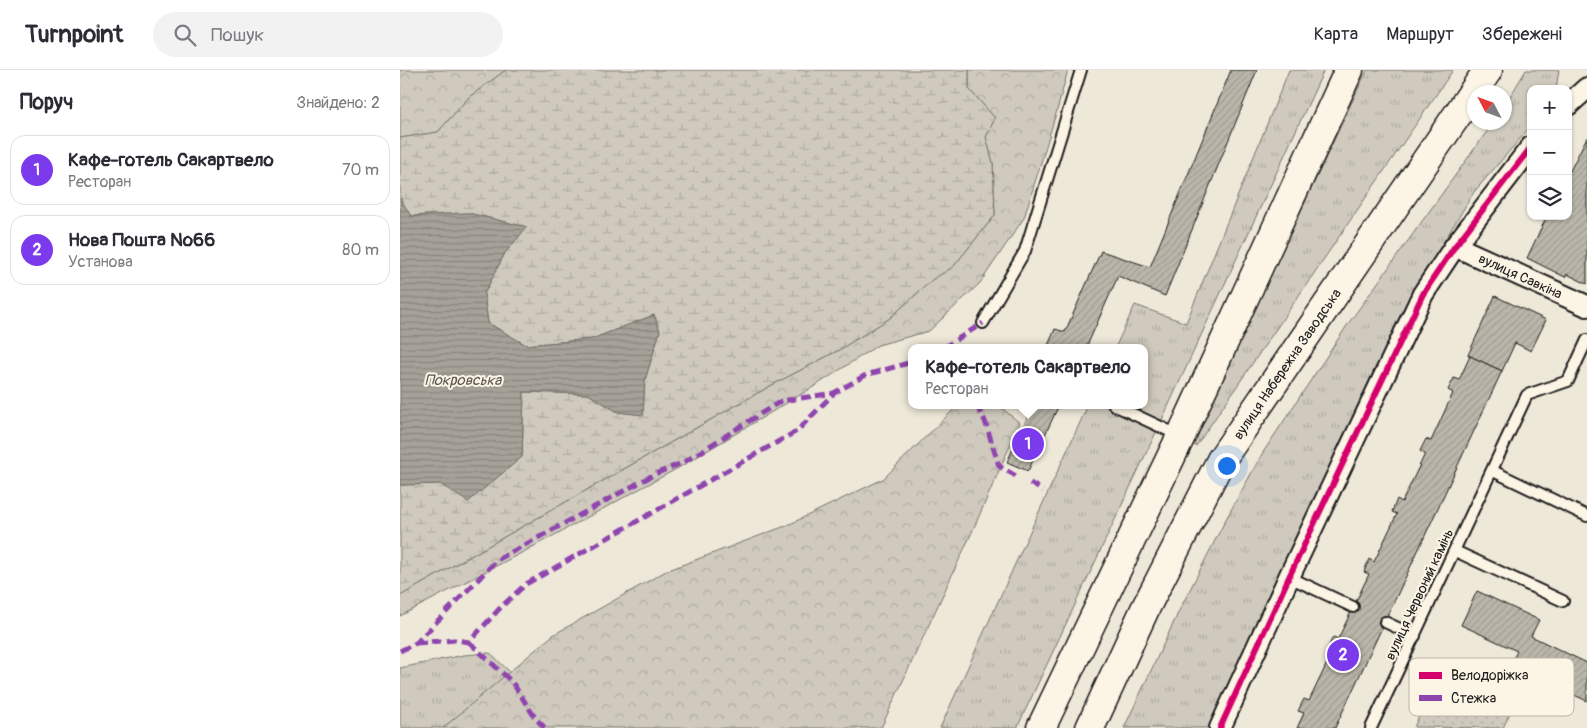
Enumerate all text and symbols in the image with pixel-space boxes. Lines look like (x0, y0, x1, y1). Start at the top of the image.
search box (153, 12, 503, 57)
text: Turnpoint (25, 20, 123, 49)
icon: search (171, 21, 199, 49)
text: Пошук (211, 23, 264, 47)
text: Карта (1314, 23, 1358, 46)
text: Маршрут (1386, 23, 1454, 46)
text: Збережені (1482, 23, 1562, 46)
north arrow (1467, 85, 1512, 130)
map controls (1527, 85, 1572, 220)
button: + (1527, 85, 1572, 130)
text: Поруч (20, 89, 73, 116)
text: Знайдено: 2 (297, 93, 380, 113)
button: − (1527, 130, 1572, 175)
text: Кафе-готель Сакартвело (68, 148, 274, 172)
text: 1 (34, 160, 40, 180)
text: 70 m (342, 160, 379, 180)
text: Ресторан (68, 172, 131, 192)
button: layers (1527, 175, 1572, 220)
text: Нова Пошта №66 (68, 228, 215, 252)
text: 2 (33, 240, 41, 260)
text: 80 m (342, 240, 379, 260)
street label: вулиця Савкіна (1476, 250, 1565, 303)
text: Установа (68, 252, 133, 272)
street label: вулиця Набережна Заводська (1230, 285, 1345, 443)
popup (908, 344, 1148, 409)
text: Кафе-готель Сакартвело (925, 355, 1131, 379)
water label: Покровська (425, 371, 502, 390)
text: Ресторан (925, 379, 988, 399)
pin: 1 (1012, 425, 1044, 463)
your location (1214, 453, 1240, 479)
street label: вулиця Червоний камінь (1382, 526, 1457, 663)
pin: 2 (1327, 636, 1359, 674)
legend (1409, 658, 1574, 716)
text: Велодоріжка (1451, 667, 1528, 684)
text: Стежка (1451, 690, 1496, 707)

